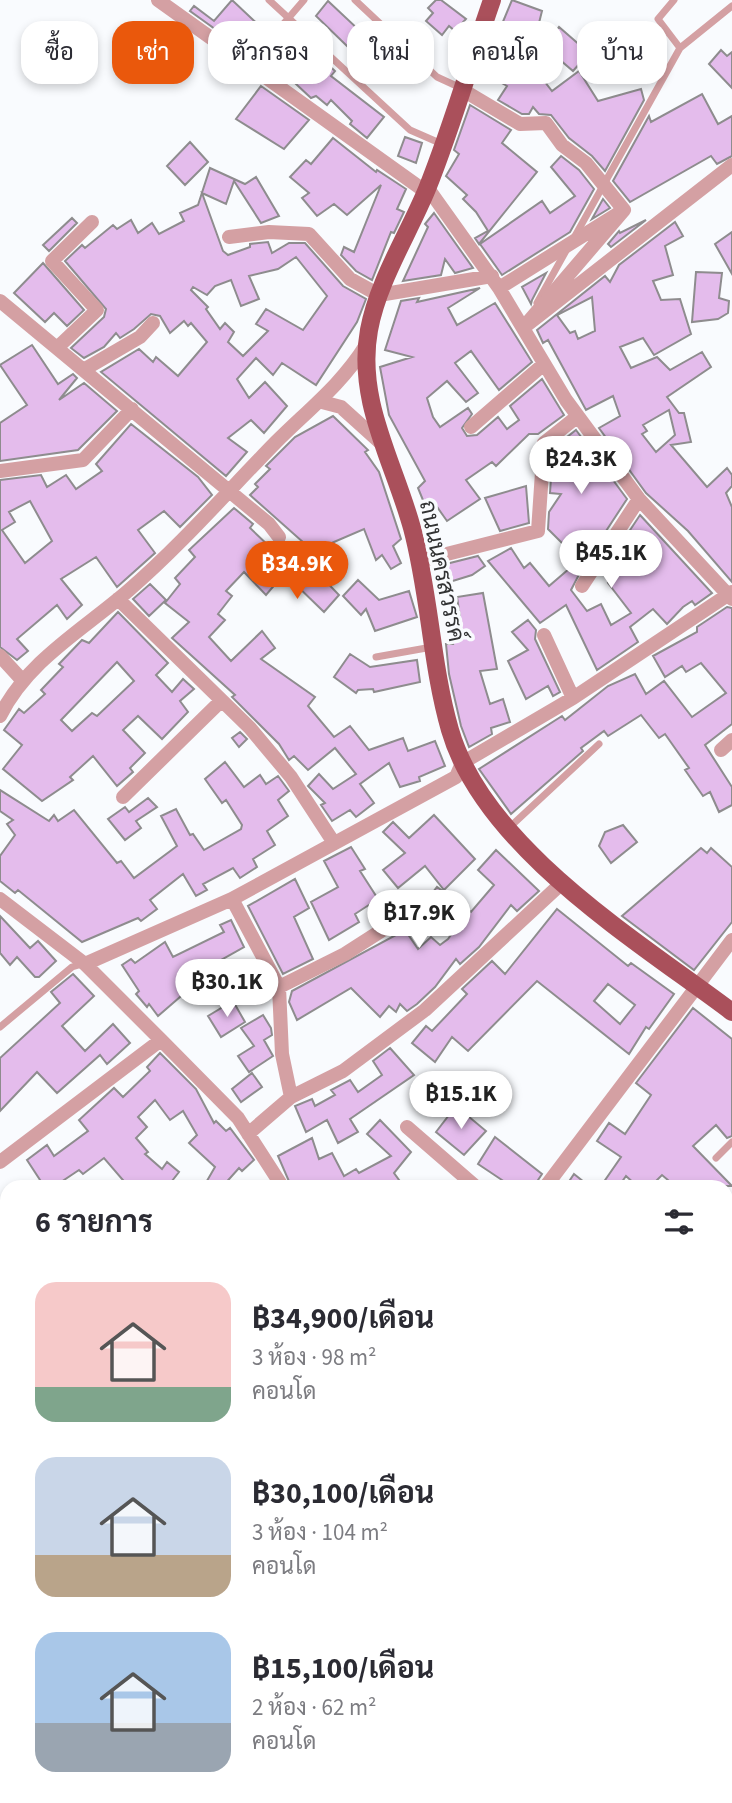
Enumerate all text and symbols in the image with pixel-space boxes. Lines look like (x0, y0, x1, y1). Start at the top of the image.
chip: ซื้อ (21, 21, 98, 84)
chip: เช่า (112, 21, 194, 84)
chip: ตัวกรอง (208, 21, 333, 84)
chip: ใหม่ (347, 21, 434, 84)
chip: คอนโด (448, 21, 563, 84)
chip: บ้าน (577, 21, 667, 84)
pin: ฿24.3K (524, 436, 638, 496)
text: ฿24.3K (545, 442, 617, 475)
street label: ถนนนครสวรรค์ (411, 497, 473, 645)
pin: ฿45.1K (554, 530, 668, 590)
text: ฿45.1K (575, 536, 647, 569)
pin: ฿34.9K (240, 542, 354, 601)
text: ฿34.9K (261, 547, 333, 580)
pin: ฿17.9K (362, 890, 476, 950)
text: ฿17.9K (383, 896, 455, 929)
pin: ฿30.1K (170, 960, 284, 1019)
text: ฿30.1K (191, 965, 263, 998)
pin: ฿15.1K (404, 1072, 518, 1131)
text: ฿15.1K (425, 1077, 497, 1110)
text: 6 รายการ (35, 1201, 153, 1244)
icon: filters (660, 1203, 698, 1241)
text: ฿34,900/เดือน (252, 1297, 434, 1340)
icon: home (91, 1310, 175, 1394)
text: 3 ห้อง · 98 m² (252, 1341, 377, 1374)
text: คอนโด (252, 1375, 316, 1408)
text: ฿30,100/เดือน (252, 1472, 434, 1515)
icon: home (91, 1485, 175, 1569)
text: 3 ห้อง · 104 m² (252, 1516, 388, 1549)
text: คอนโด (252, 1550, 316, 1583)
text: ฿15,100/เดือน (252, 1647, 434, 1690)
icon: home (91, 1660, 175, 1744)
text: 2 ห้อง · 62 m² (252, 1691, 377, 1724)
text: คอนโด (252, 1725, 316, 1758)

